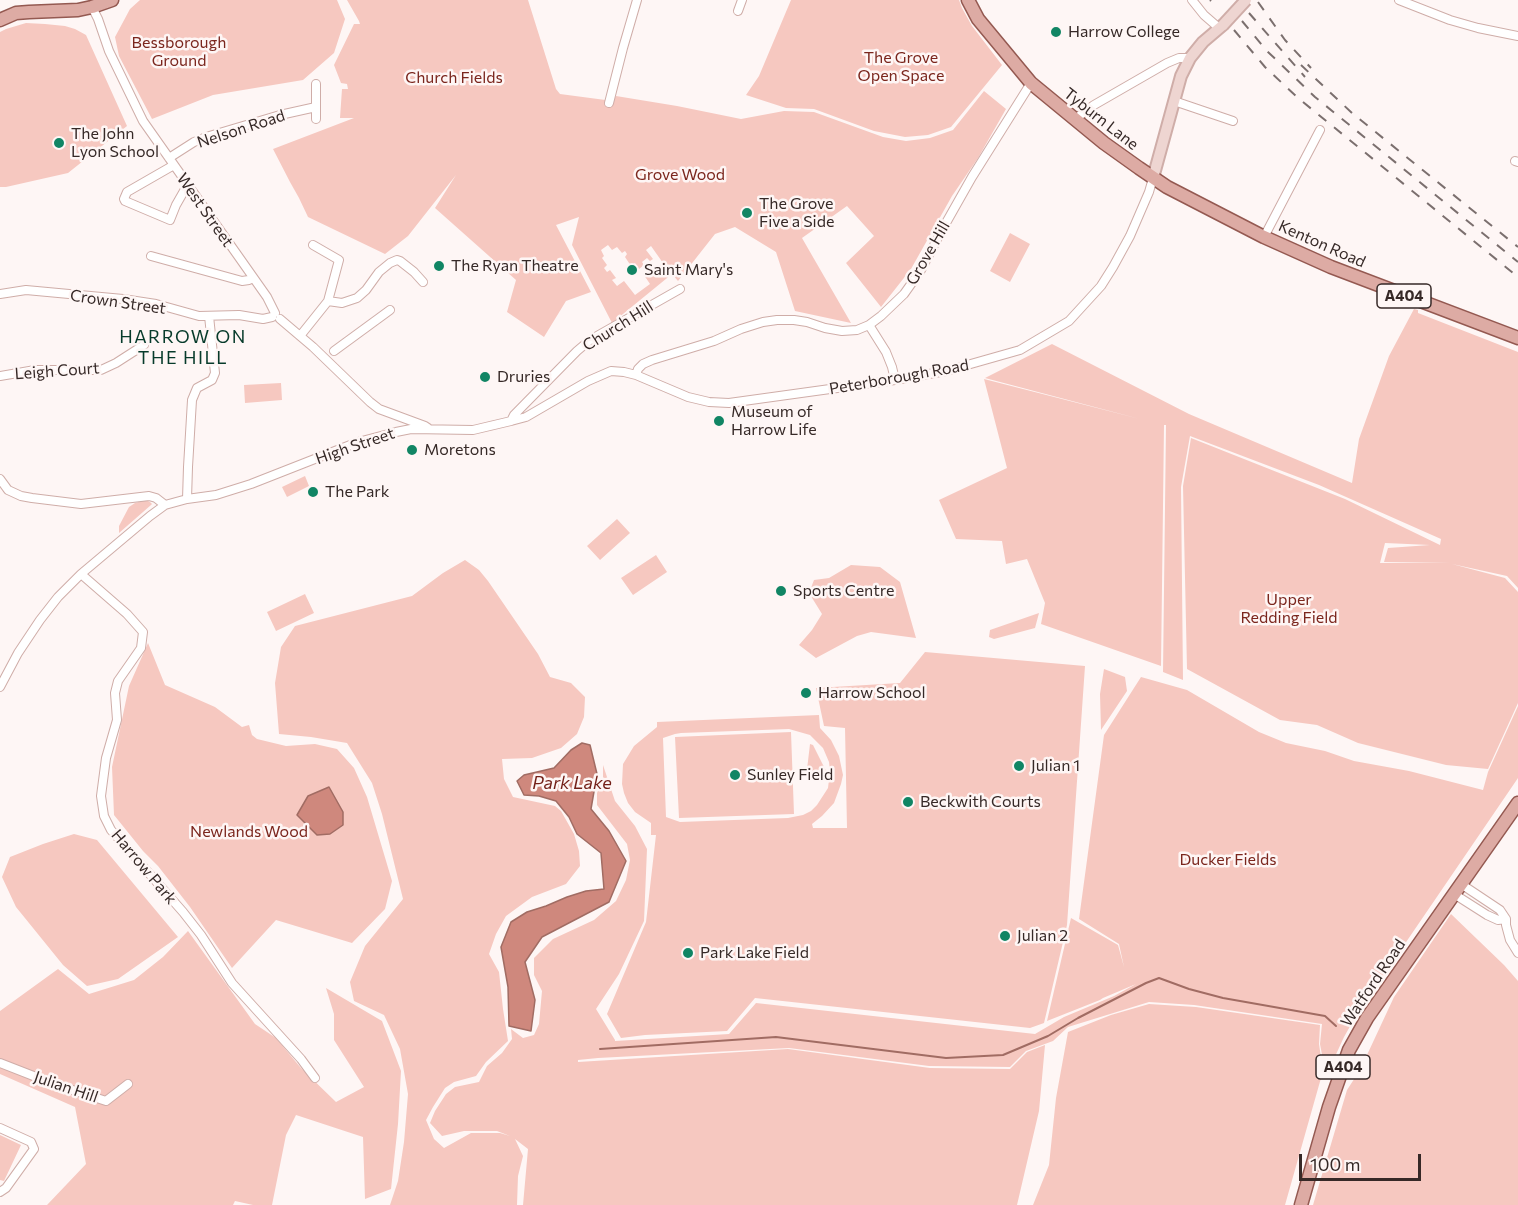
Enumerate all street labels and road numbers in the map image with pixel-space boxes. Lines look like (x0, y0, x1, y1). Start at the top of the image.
street label: Tyburn Lane (1060, 84, 1142, 154)
street label: Nelson Road (195, 106, 287, 152)
street label: West Street (173, 169, 237, 251)
street label: Kenton Road (1275, 216, 1369, 272)
street label: Grove Hill (902, 218, 954, 288)
road number: A404 (1377, 284, 1431, 308)
street label: Crown Street (69, 286, 167, 318)
street label: Church Hill (579, 297, 657, 355)
street label: Peterborough Road (828, 355, 970, 399)
street label: Leigh Court (14, 358, 100, 384)
street label: High Street (313, 424, 397, 468)
street label: Harrow Park (107, 826, 181, 908)
street label: Watford Road (1337, 935, 1409, 1031)
road number: A404 (1316, 1055, 1370, 1079)
street label: Julian Hill (31, 1067, 101, 1107)

